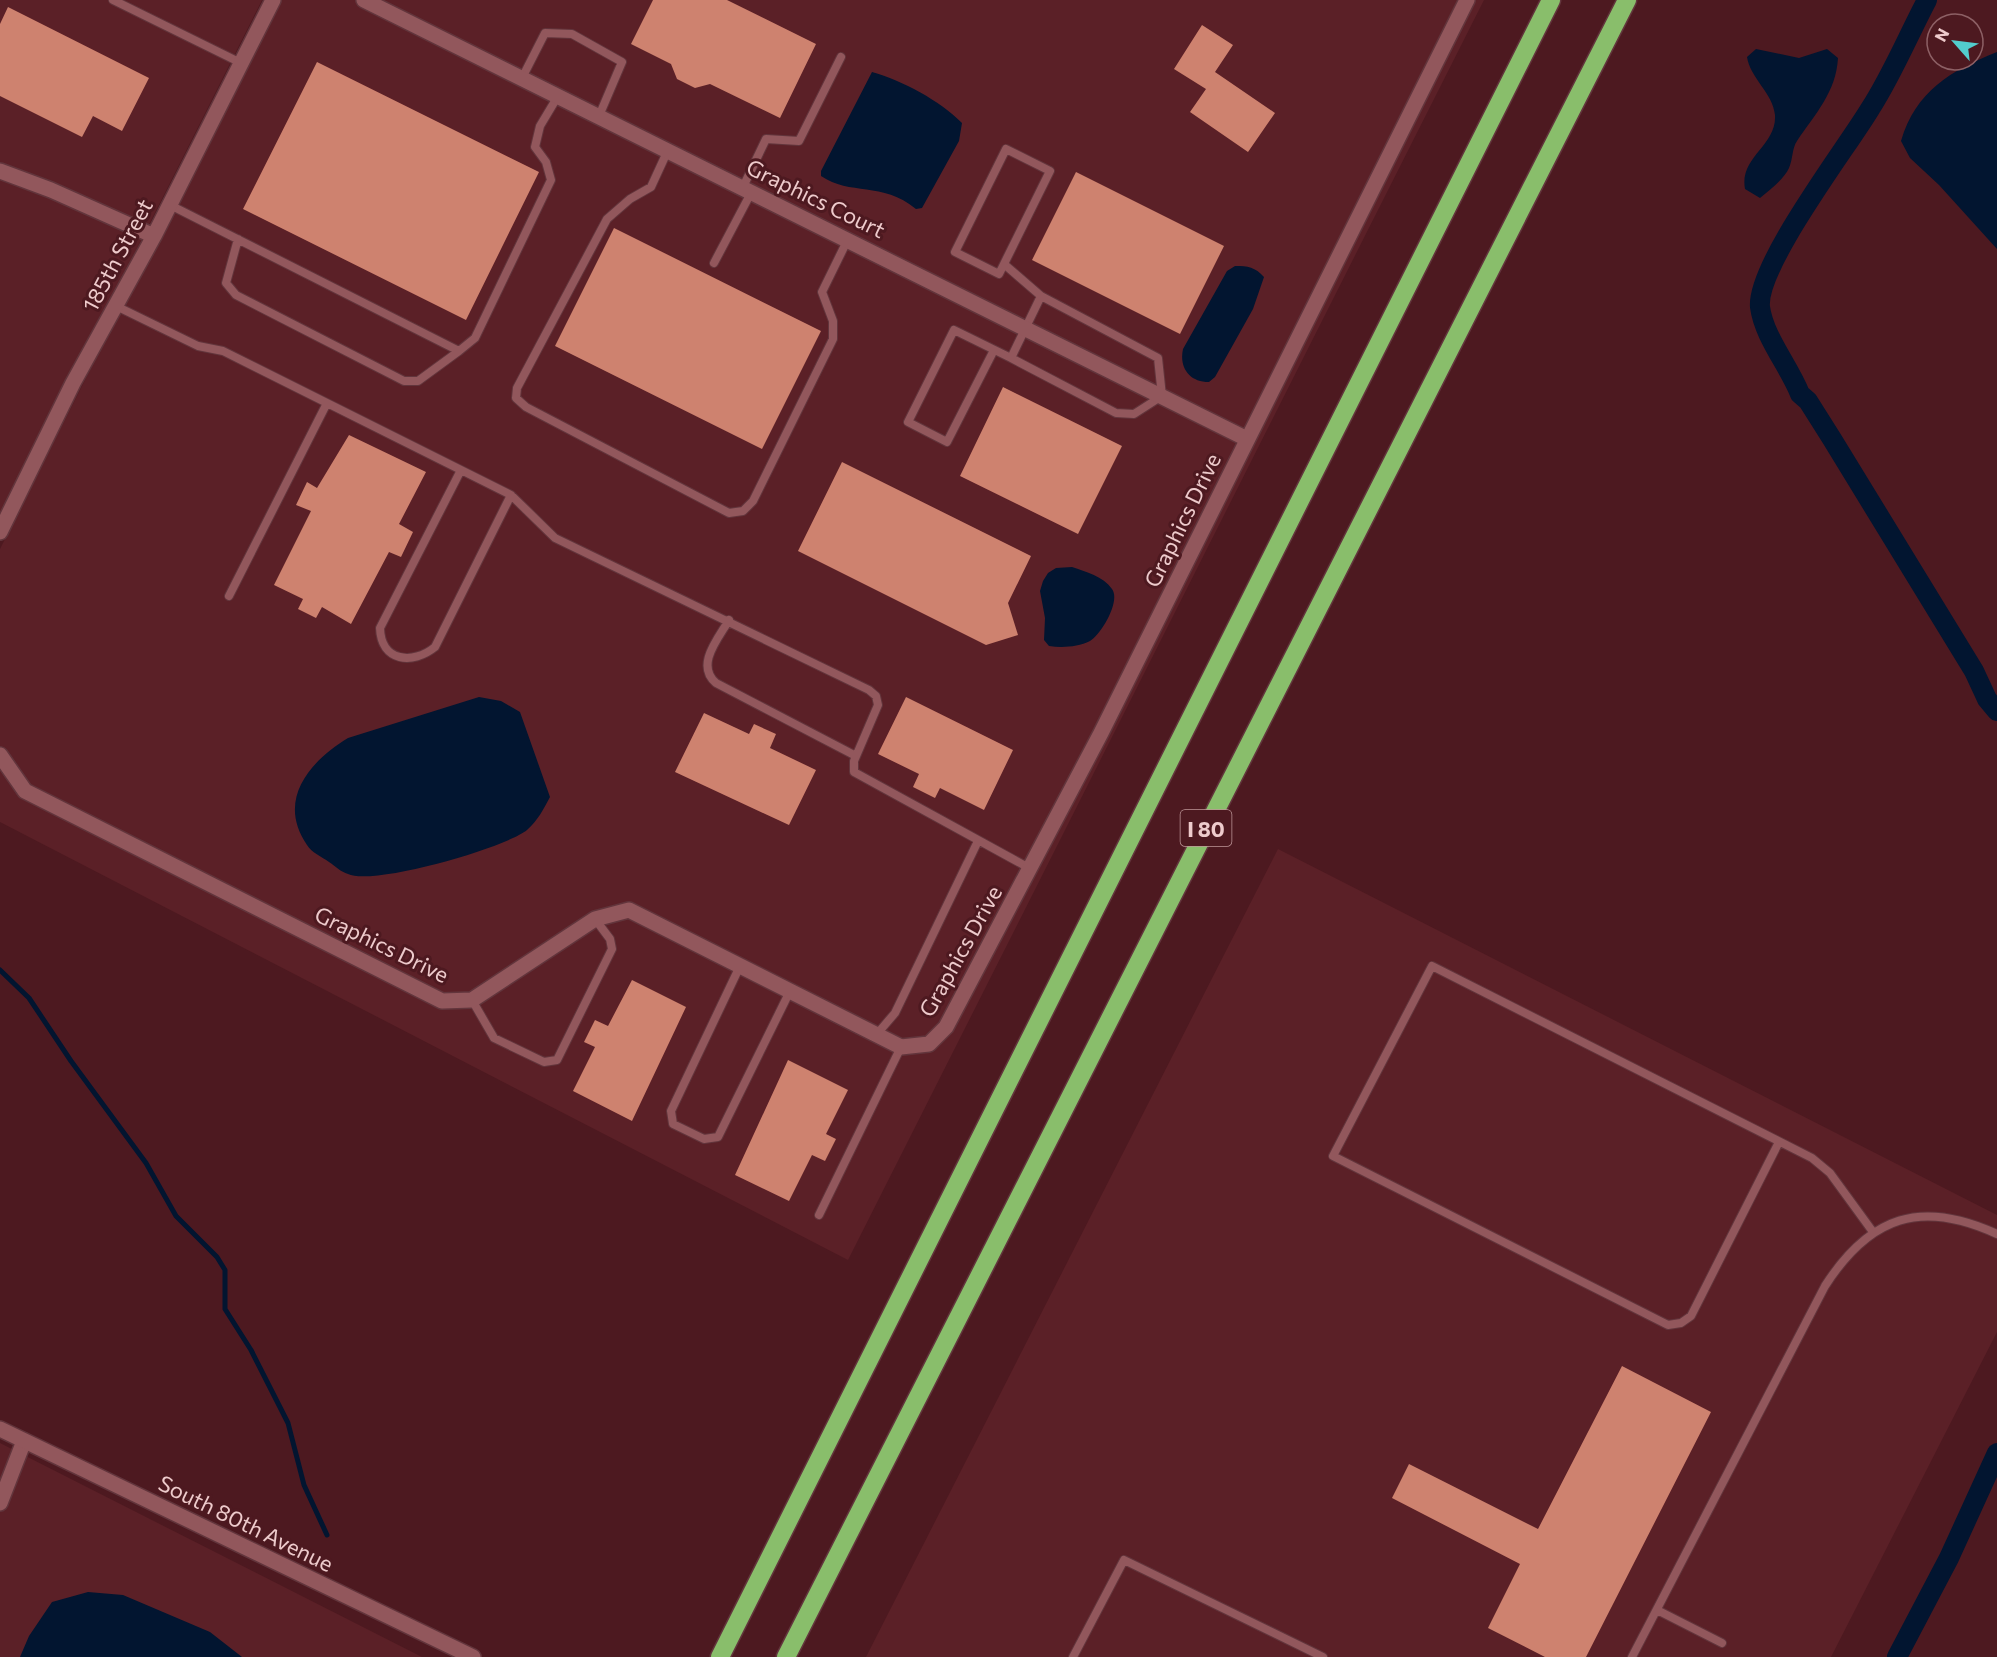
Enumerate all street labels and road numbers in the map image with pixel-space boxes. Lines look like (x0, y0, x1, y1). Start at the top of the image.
street label: Graphics Court (742, 153, 890, 243)
street label: 185th Street (76, 194, 158, 316)
street label: Graphics Drive (1138, 449, 1226, 591)
road number: I 80 (1180, 810, 1232, 846)
street label: Graphics Drive (913, 881, 1007, 1021)
street label: Graphics Drive (311, 900, 453, 988)
street label: South 80th Avenue (154, 1469, 338, 1577)

